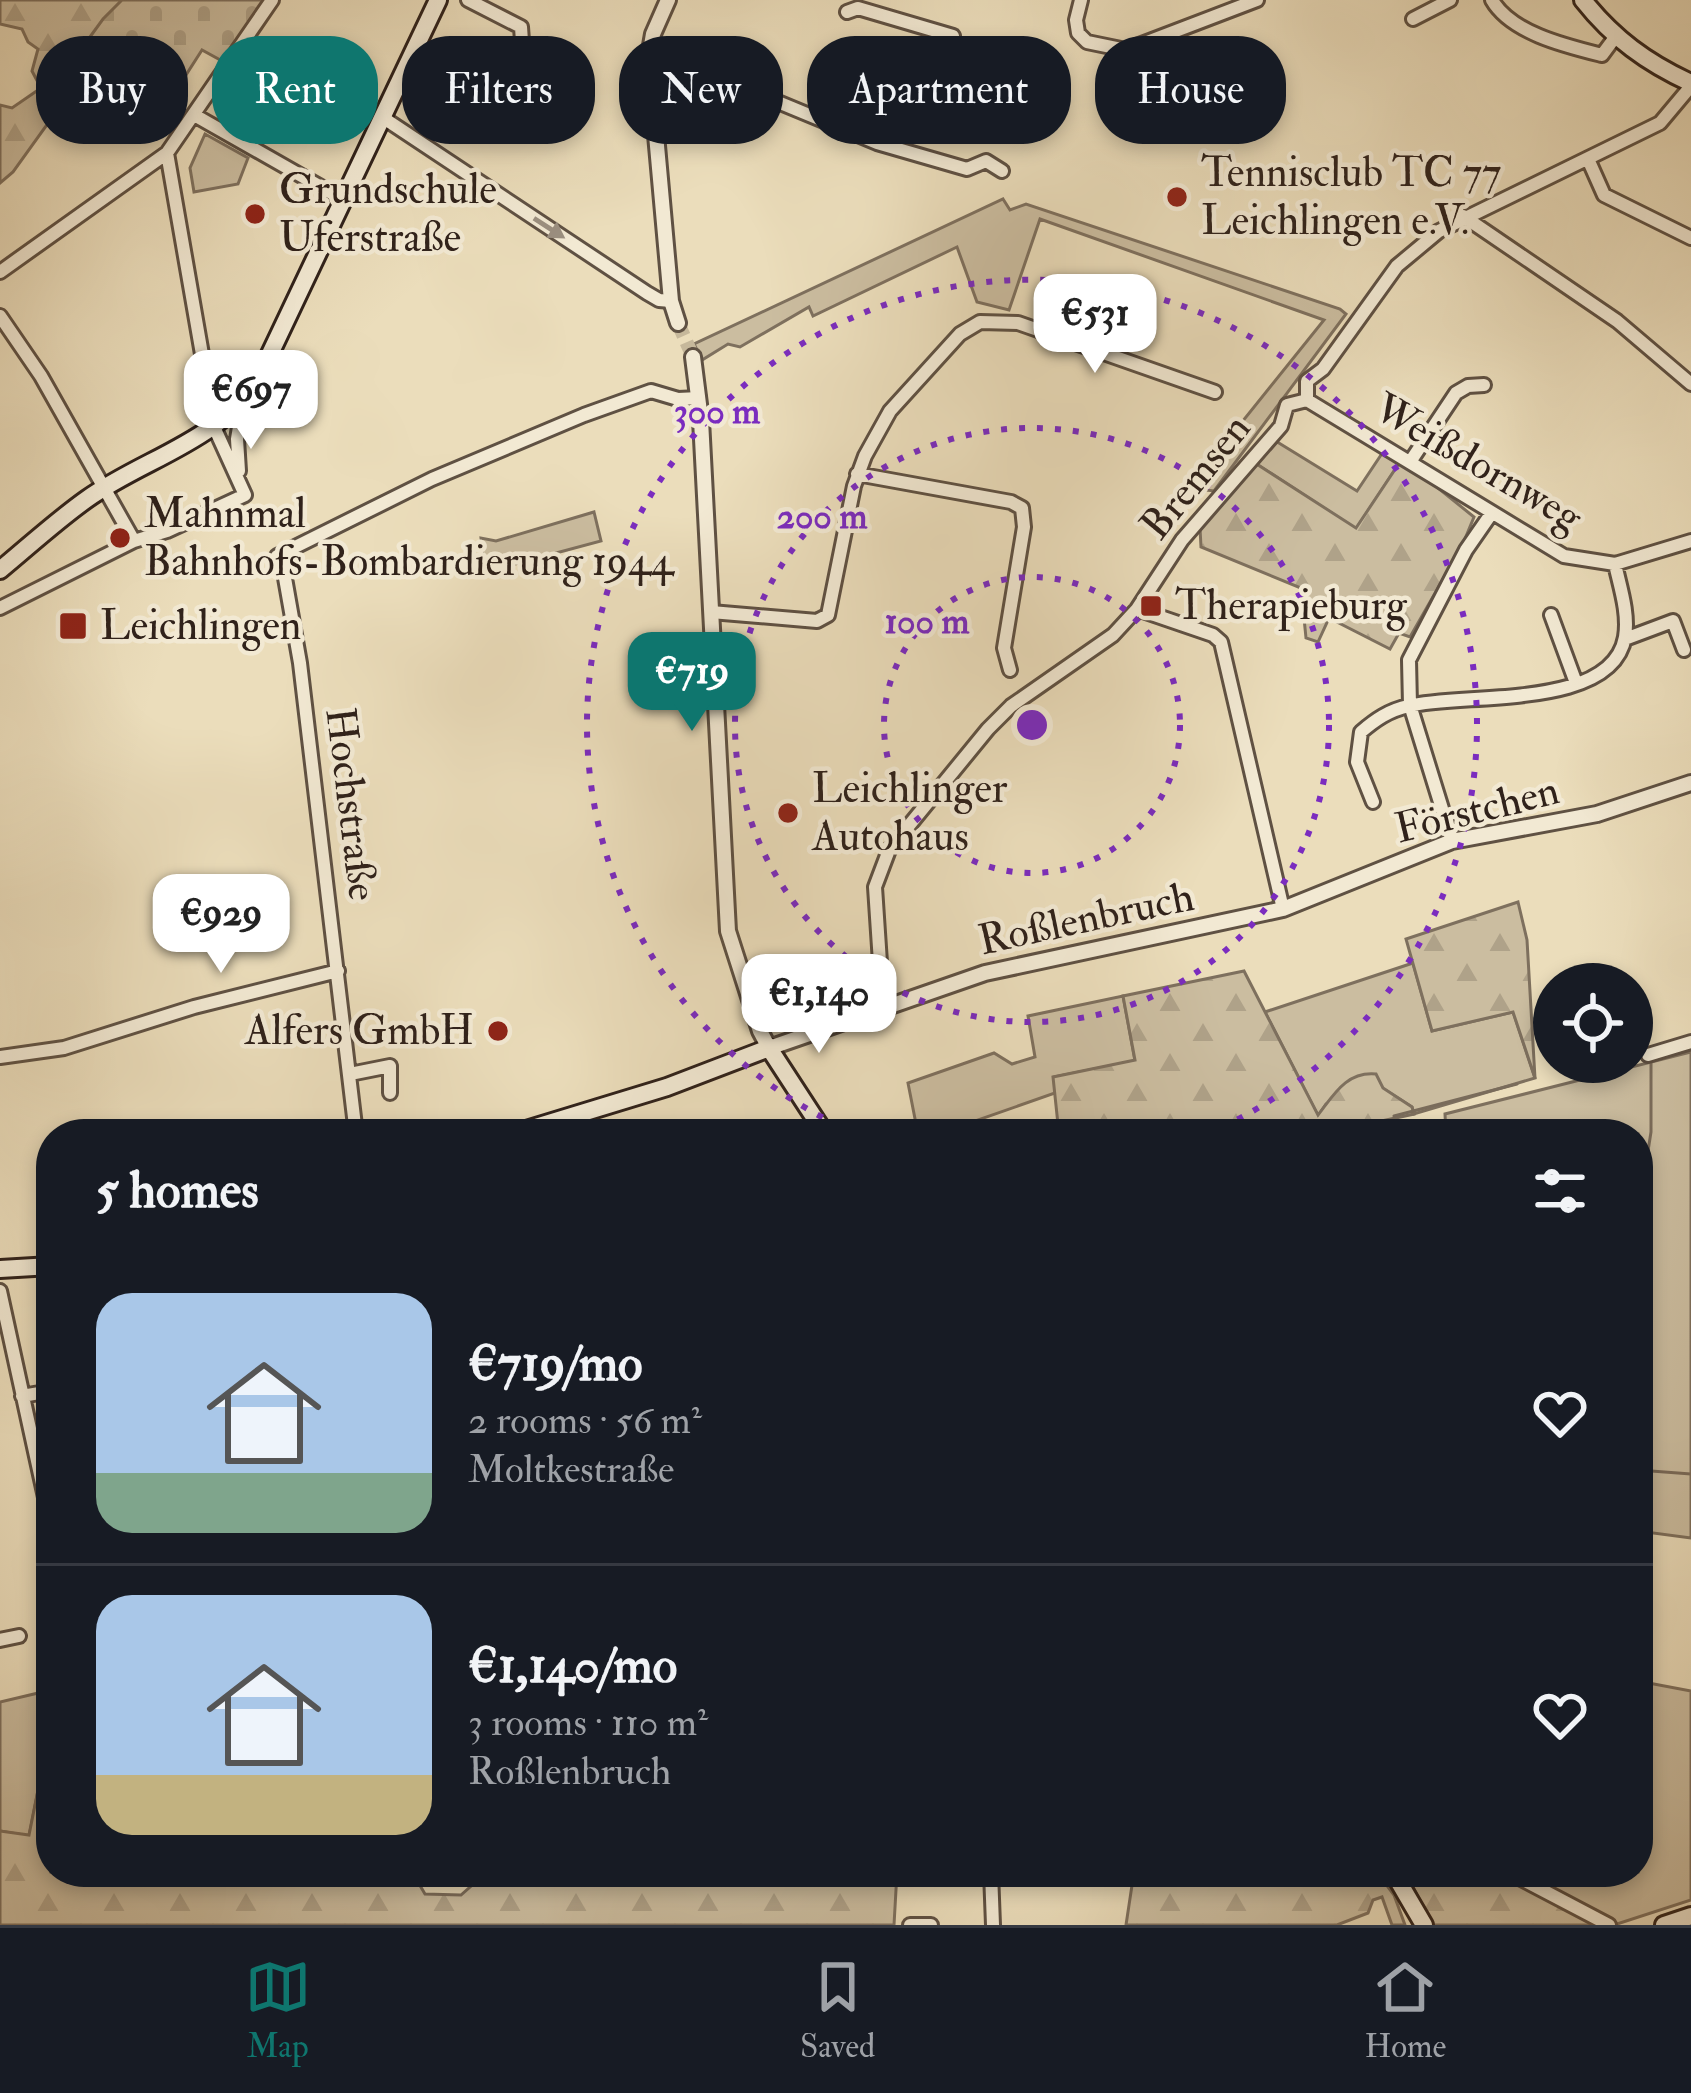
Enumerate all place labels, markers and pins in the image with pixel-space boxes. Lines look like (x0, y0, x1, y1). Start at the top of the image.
place label: Tennisclub TC 77 Leichlingen e.V. (1201, 147, 1501, 247)
place label: Grundschule Uferstraße (279, 164, 497, 264)
marker: Tennisclub TC 77 Leichlingen e.V. (1164, 184, 1190, 210)
marker: Grundschule Uferstraße (242, 201, 268, 227)
pin: €531 (1024, 274, 1166, 376)
pin: €697 (180, 350, 322, 452)
place label: Mahnmal Bahnhofs-Bombardierung 1944 (144, 488, 676, 588)
marker: Mahnmal Bahnhofs-Bombardierung 1944 (107, 525, 133, 551)
place label: Therapieburg (1175, 580, 1408, 632)
marker: Therapieburg (1138, 593, 1164, 619)
place label: Leichlingen (100, 600, 301, 652)
marker: Leichlingen (57, 610, 89, 642)
pin: €719 (621, 632, 763, 734)
centre of rings (1011, 704, 1053, 746)
place label: Leichlinger Autohaus (811, 763, 1008, 863)
marker: Leichlinger Autohaus (775, 800, 801, 826)
pin: €929 (150, 874, 292, 976)
pin: €1,140 (721, 954, 917, 1056)
place label: Alfers GmbH (244, 1005, 474, 1057)
marker: Alfers GmbH (485, 1018, 511, 1044)

